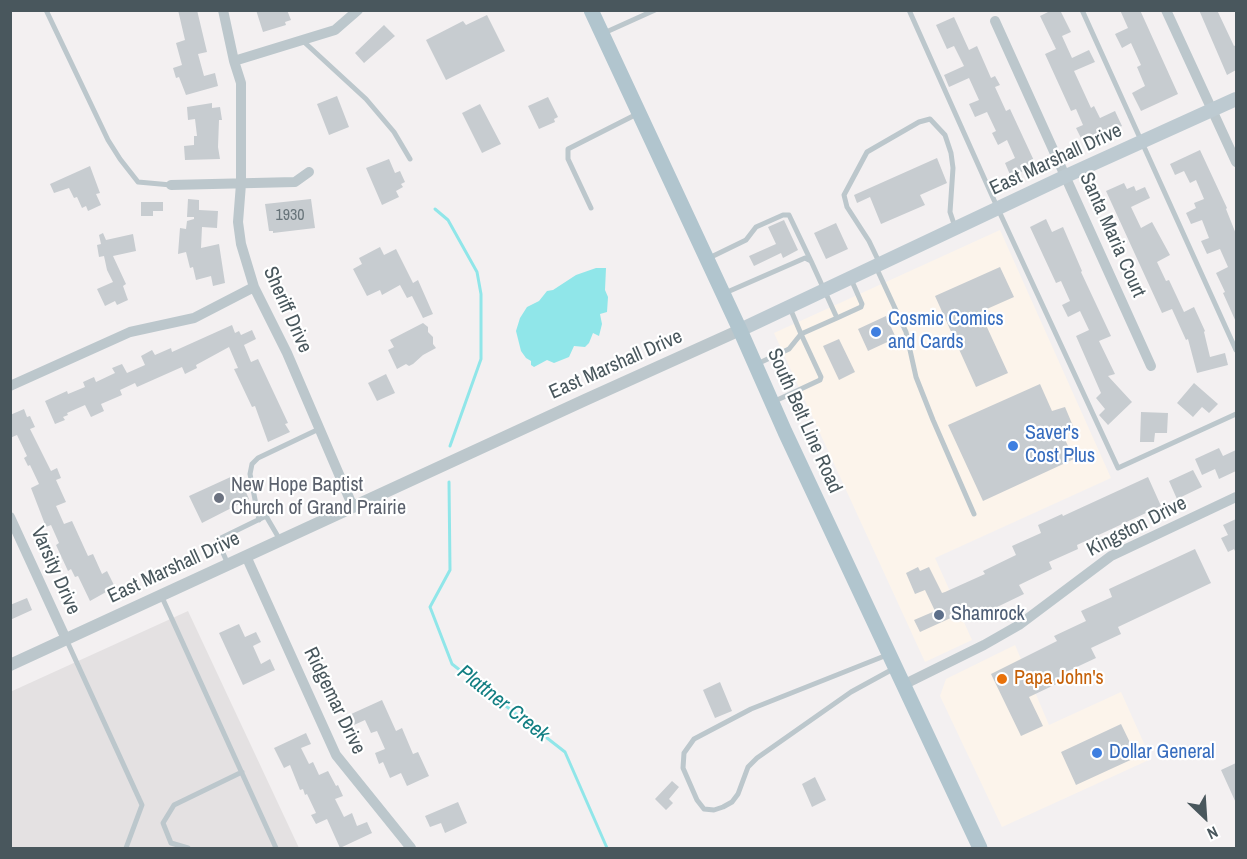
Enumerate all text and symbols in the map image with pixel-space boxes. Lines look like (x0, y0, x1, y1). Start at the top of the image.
street label: East Marshall Drive (986, 119, 1126, 201)
street label: Santa Maria Court (1074, 169, 1150, 301)
house number: 1930 (275, 206, 305, 226)
street label: Sheriff Drive (257, 263, 317, 357)
place label: Cosmic Comics and Cards (888, 308, 1004, 355)
street label: East Marshall Drive (546, 325, 686, 405)
marker: Cosmic Comics and Cards (869, 325, 883, 339)
street label: South Belt Line Road (761, 345, 847, 497)
place label: Saver's Cost Plus (1025, 422, 1095, 469)
marker: Saver's Cost Plus (1006, 439, 1020, 453)
place label: New Hope Baptist Church of Grand Prairie (231, 474, 406, 521)
marker: New Hope Baptist Church of Grand Prairie (212, 491, 226, 505)
street label: Kingston Drive (1083, 492, 1191, 562)
street label: Varsity Drive (25, 523, 85, 619)
street label: East Marshall Drive (104, 527, 244, 609)
place label: Shamrock (951, 603, 1025, 627)
marker: Shamrock (932, 608, 946, 622)
street label: Ridgemar Drive (298, 644, 370, 758)
water label: Plattner Creek (452, 660, 554, 748)
place label: Papa John's (1014, 667, 1104, 691)
marker: Papa John's (995, 672, 1009, 686)
place label: Dollar General (1109, 741, 1215, 765)
marker: Dollar General (1090, 746, 1104, 760)
north arrow (1175, 787, 1235, 847)
text: N (1204, 821, 1222, 845)

